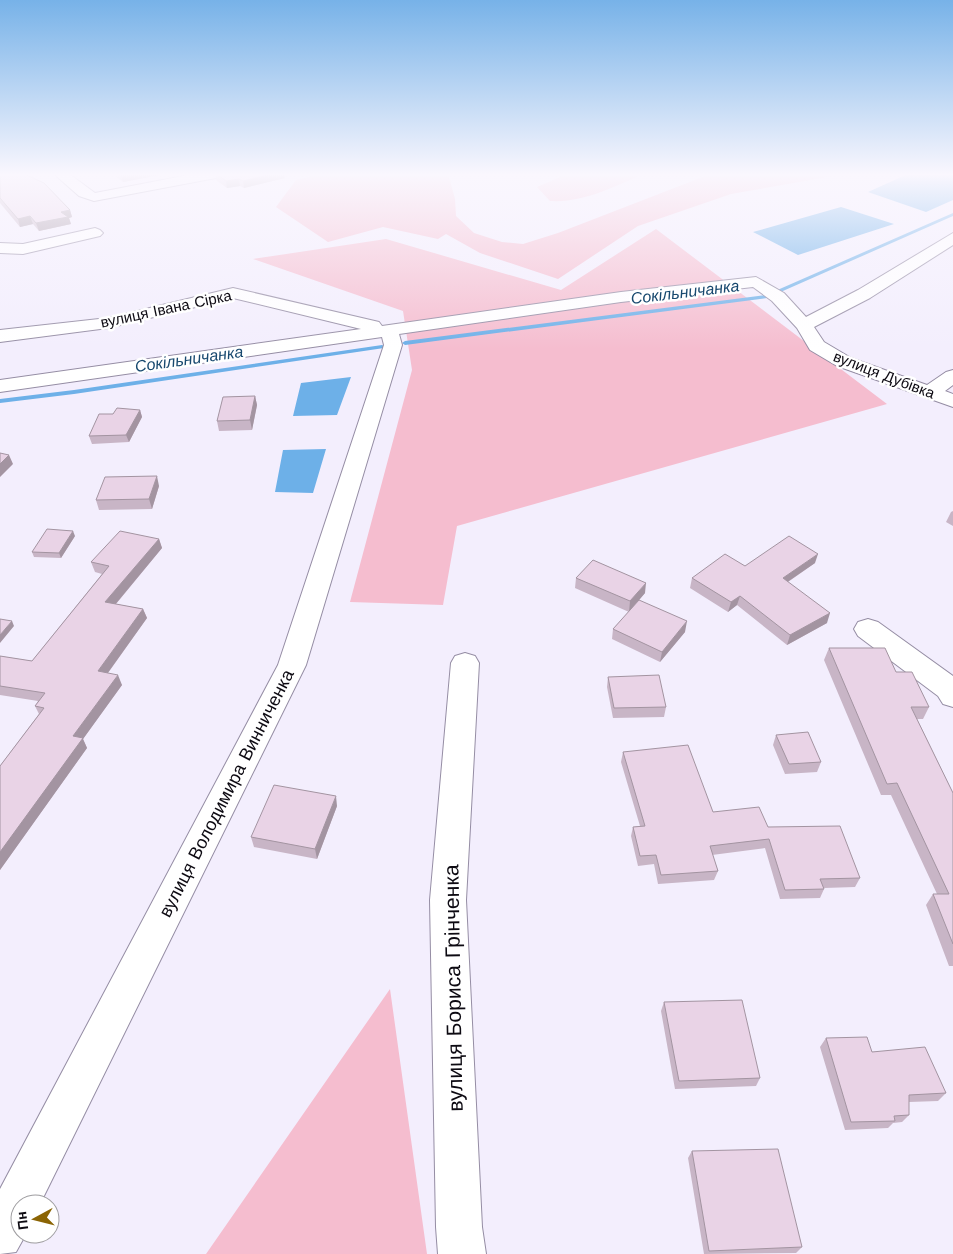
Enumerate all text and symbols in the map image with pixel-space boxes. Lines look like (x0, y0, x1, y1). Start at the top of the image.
water label: Сокільничанка (630, 276, 740, 308)
street label: вулиця Івана Сірка (99, 286, 234, 332)
water label: Сокільничанка (134, 342, 244, 376)
street label: вулиця Дубівка (831, 347, 938, 403)
street label: вулиця Володимира Винниченка (154, 665, 298, 920)
street label: вулиця Бориса Грінченка (438, 864, 468, 1112)
north arrow (10, 1194, 60, 1244)
text: Пн (13, 1210, 31, 1231)

